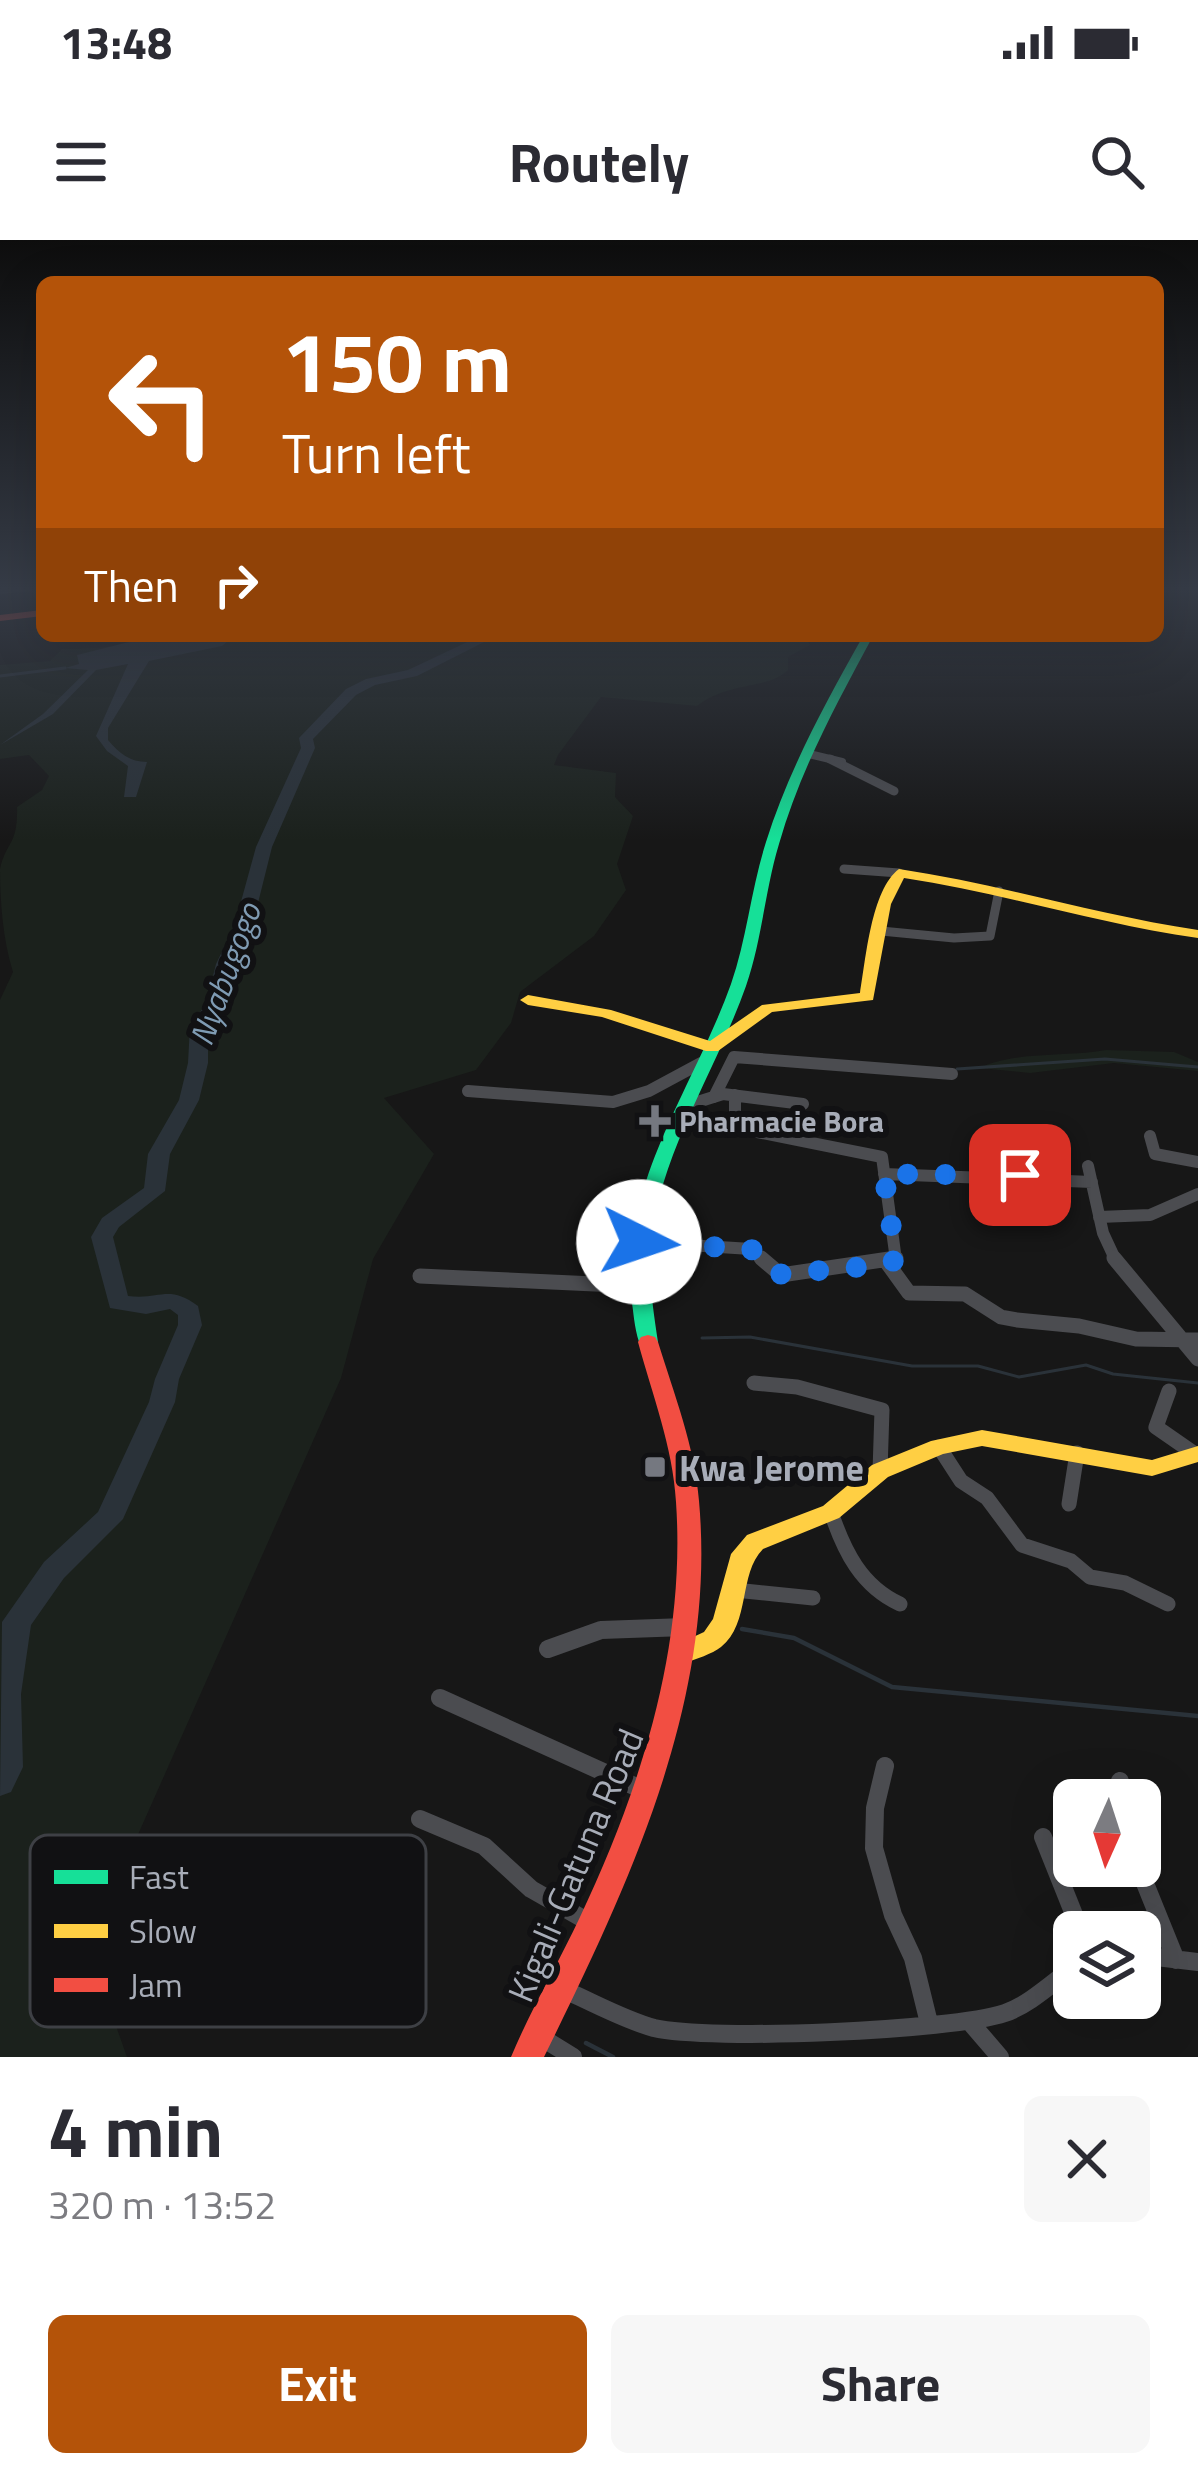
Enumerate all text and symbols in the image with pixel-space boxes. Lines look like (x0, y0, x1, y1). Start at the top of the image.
text: 13:48 (60, 8, 172, 76)
text: Routely (509, 121, 689, 203)
icon: menu (48, 129, 114, 195)
icon: search (1084, 129, 1150, 195)
text: 150 m (282, 297, 512, 425)
icon: left (84, 324, 240, 480)
text: Turn left (282, 412, 471, 494)
text: Then (84, 551, 179, 619)
icon: right (203, 552, 269, 618)
water label: Nyabugogo (176, 894, 274, 1052)
place label: Pharmacie Bora (679, 1098, 884, 1144)
marker: Pharmacie Bora (642, 1108, 668, 1134)
pin (969, 1124, 1071, 1226)
icon: arrive (987, 1142, 1053, 1208)
position arrow (576, 1179, 702, 1305)
place label: Kwa Jerome (679, 1440, 864, 1495)
marker: Kwa Jerome (642, 1454, 668, 1480)
street label: Kigali-Gatuna Road (493, 1720, 657, 2010)
north arrow (1053, 1779, 1161, 1887)
map controls (1053, 1779, 1161, 2019)
legend (30, 1835, 426, 2027)
text: Fast (129, 1852, 189, 1902)
text: Slow (129, 1906, 197, 1956)
button: layers (1053, 1911, 1161, 2019)
text: Jam (129, 1960, 183, 2010)
text: 4 min (48, 2075, 223, 2185)
button: close (1024, 2096, 1150, 2222)
text: 320 m · 13:52 (48, 2175, 276, 2234)
button: Exit (48, 2315, 587, 2453)
button: Share (611, 2315, 1150, 2453)

